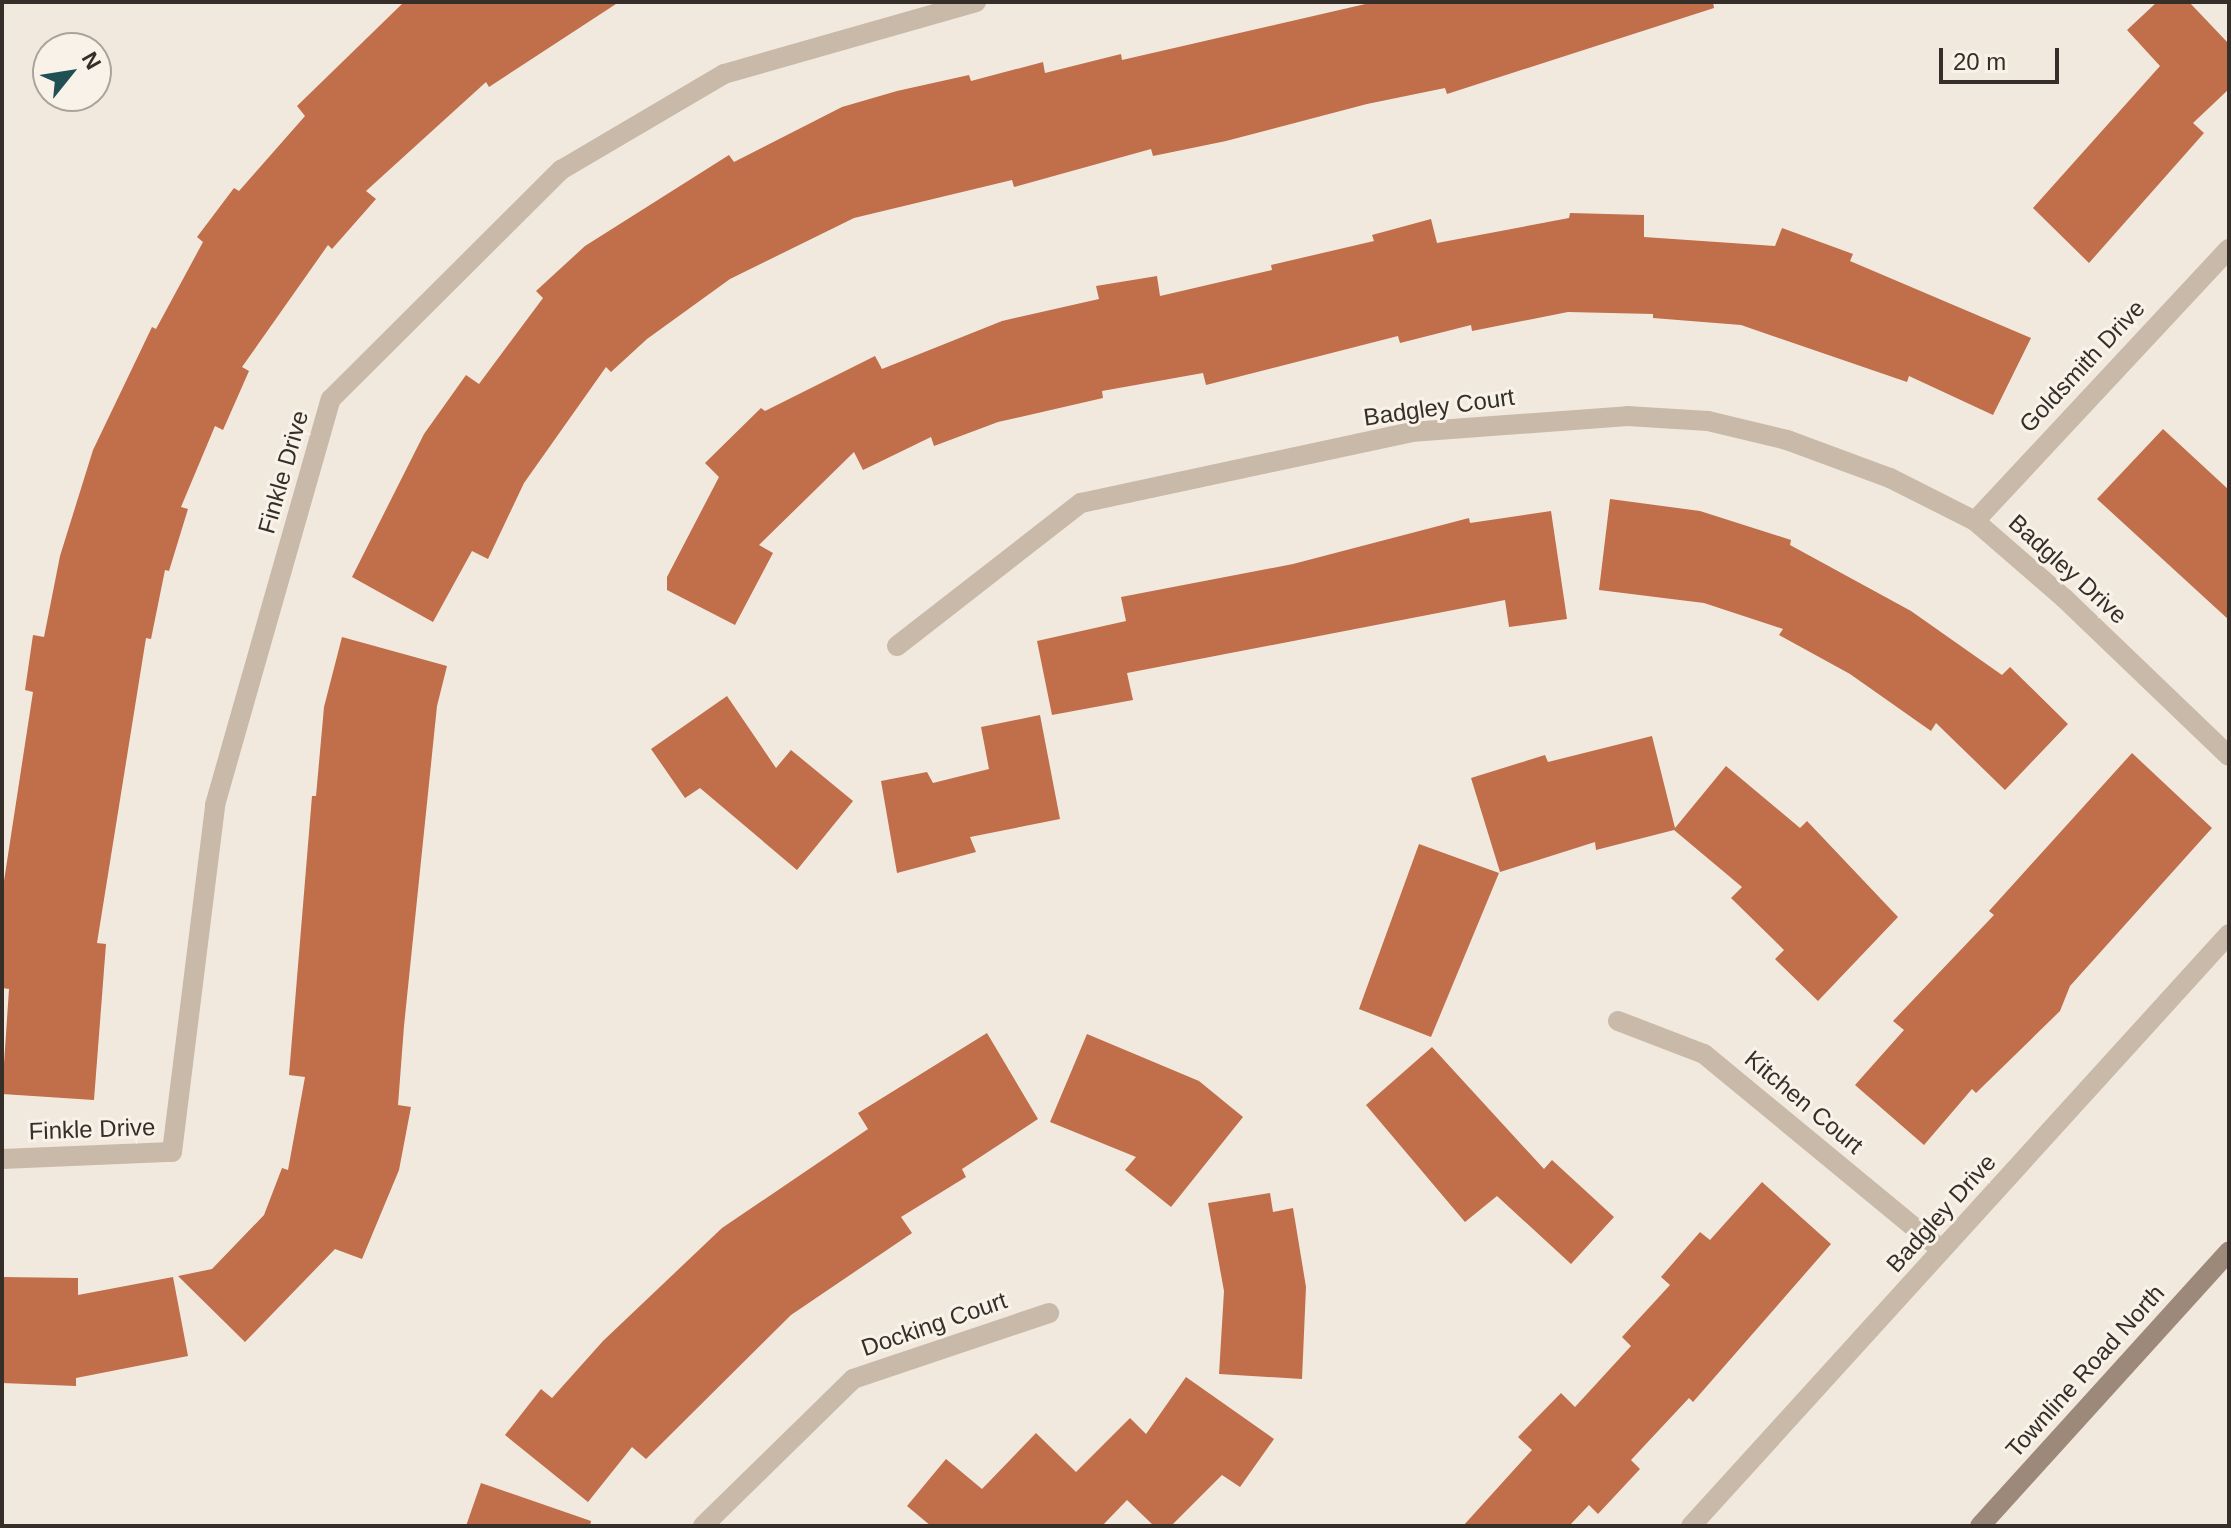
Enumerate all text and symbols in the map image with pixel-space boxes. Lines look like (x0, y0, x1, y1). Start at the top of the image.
north arrow (32, 32, 112, 112)
scale bar (1943, 32, 2063, 82)
text: N (77, 48, 106, 74)
text: 20 m (1953, 48, 2006, 75)
street label: Goldsmith Drive (2013, 294, 2151, 438)
street label: Badgley Court (1362, 382, 1516, 432)
street label: Finkle Drive (252, 407, 314, 537)
street label: Badgley Drive (2003, 508, 2133, 630)
street label: Kitchen Court (1739, 1044, 1869, 1160)
street label: Finkle Drive (28, 1112, 156, 1146)
street label: Badgley Drive (1880, 1148, 2002, 1278)
street label: Townline Road North (2000, 1279, 2170, 1463)
street label: Docking Court (857, 1286, 1011, 1362)

